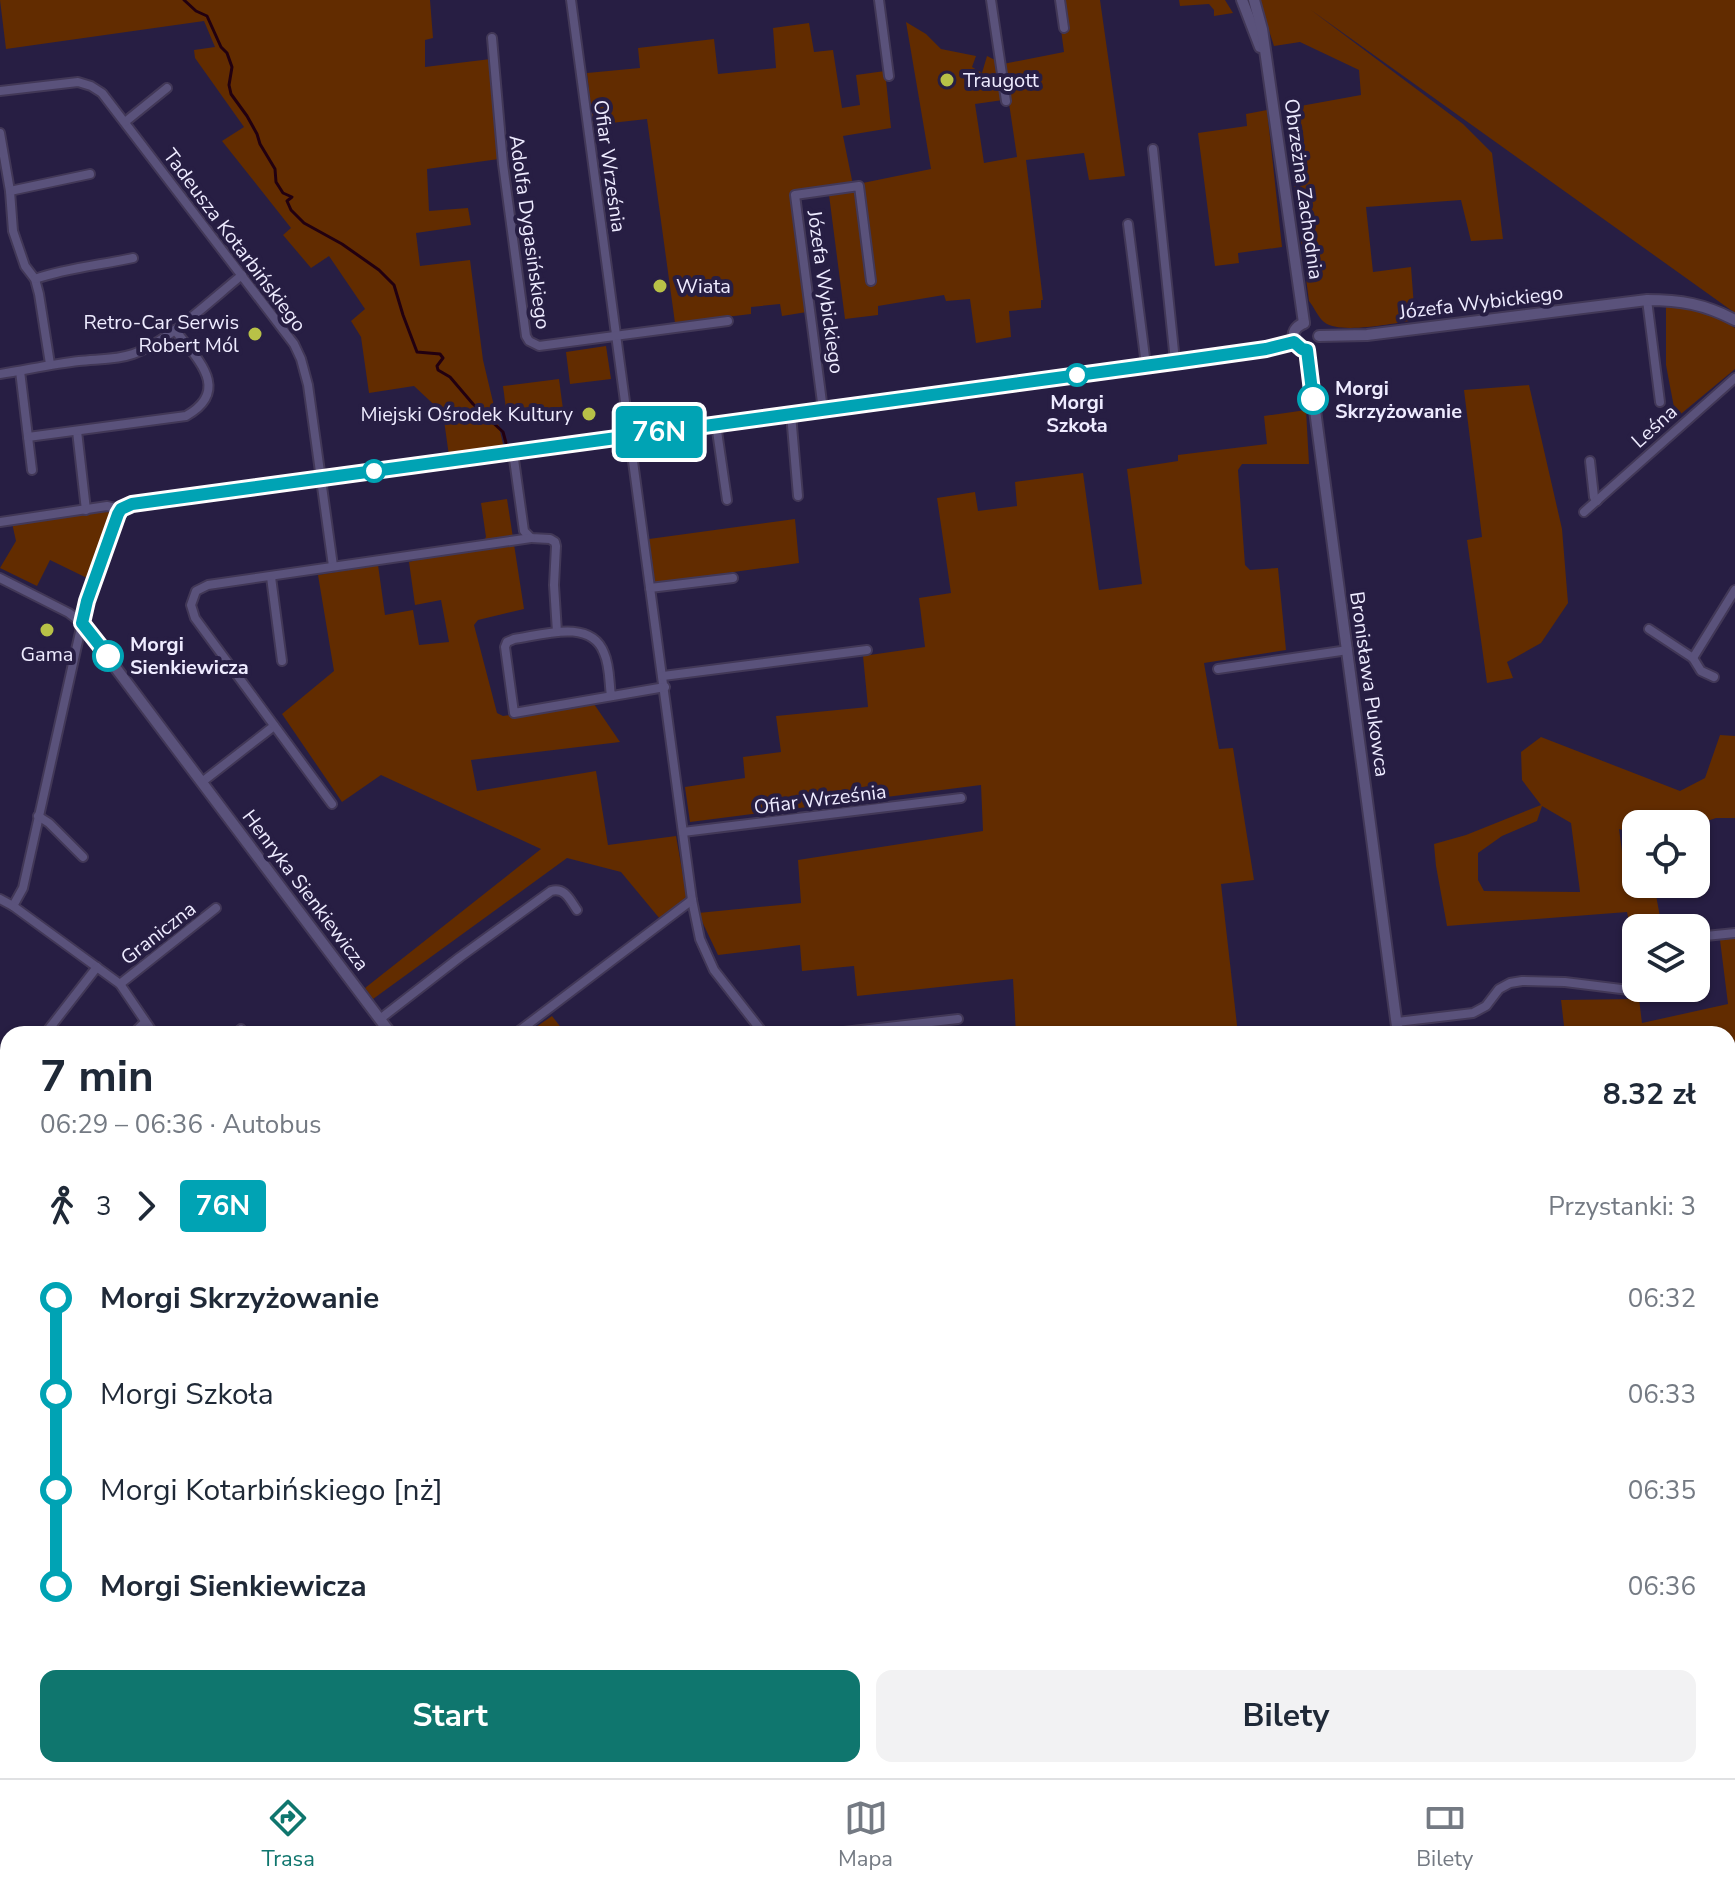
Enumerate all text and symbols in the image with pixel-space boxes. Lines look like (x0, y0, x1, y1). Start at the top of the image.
place label: Traugott (963, 67, 1040, 94)
marker: Traugott (938, 71, 956, 89)
street label: Obrzeżna Zachodnia (1277, 97, 1330, 281)
street label: Ofiar Września (587, 98, 632, 234)
street label: Adolfa Dygasińskiego (502, 133, 557, 331)
street label: Tadeusza Kotarbińskiego (157, 143, 312, 337)
street label: Józefa Wybickiego (801, 208, 850, 376)
place label: Wiata (676, 273, 731, 300)
marker: Wiata (651, 277, 669, 295)
street label: Józefa Wybickiego (1397, 279, 1565, 326)
place label: Retro-Car Serwis Robert Mól (83, 309, 239, 359)
marker: Retro-Car Serwis Robert Mól (246, 325, 264, 343)
marker: Morgi Szkoła (1066, 364, 1088, 386)
place label: Morgi Skrzyżowanie (1335, 375, 1462, 425)
marker: Morgi Skrzyżowanie (1298, 384, 1328, 414)
place label: Morgi Szkoła (1046, 389, 1108, 439)
street label: Leśna (1626, 399, 1683, 454)
place label: Miejski Ośrodek Kultury (360, 401, 574, 428)
marker: Miejski Ośrodek Kultury (580, 405, 598, 423)
line badge: 76N (613, 406, 705, 458)
text: 76N (632, 413, 686, 451)
unlabelled marker (363, 460, 385, 482)
street label: Bronisława Pukowca (1343, 590, 1396, 779)
marker: Gama (38, 621, 56, 639)
place label: Morgi Sienkiewicza (130, 631, 249, 681)
place label: Gama (21, 641, 73, 668)
marker: Morgi Sienkiewicza (93, 641, 123, 671)
street label: Ofiar Września (752, 778, 888, 821)
street label: Henryka Sienkiewicza (236, 804, 375, 976)
map controls (1622, 810, 1710, 1002)
button: locate (1622, 810, 1710, 898)
street label: Graniczna (115, 895, 202, 971)
button: layers (1622, 914, 1710, 1002)
text: 7 min (40, 1047, 154, 1107)
text: 8.32 zł (1603, 1074, 1696, 1115)
text: 06:29 – 06:36 · Autobus (40, 1107, 322, 1142)
icon: walk (40, 1184, 84, 1228)
icon: forward (124, 1184, 168, 1228)
text: 76N (196, 1187, 250, 1225)
text: 3 (96, 1189, 112, 1224)
text: Przystanki: 3 (1548, 1189, 1696, 1224)
text: Morgi Skrzyżowanie (100, 1278, 379, 1319)
text: 06:32 (1628, 1281, 1696, 1316)
text: Morgi Szkoła (100, 1374, 274, 1415)
text: 06:33 (1628, 1377, 1696, 1412)
text: Morgi Kotarbińskiego [nż] (100, 1470, 443, 1511)
text: 06:35 (1628, 1473, 1696, 1508)
text: Morgi Sienkiewicza (100, 1566, 367, 1607)
text: 06:36 (1628, 1569, 1696, 1604)
button: Start (40, 1670, 860, 1762)
button: Bilety (876, 1670, 1696, 1762)
tab: Trasa (262, 1796, 315, 1874)
tab: Mapa (838, 1796, 893, 1874)
tab: Bilety (1416, 1796, 1473, 1874)

